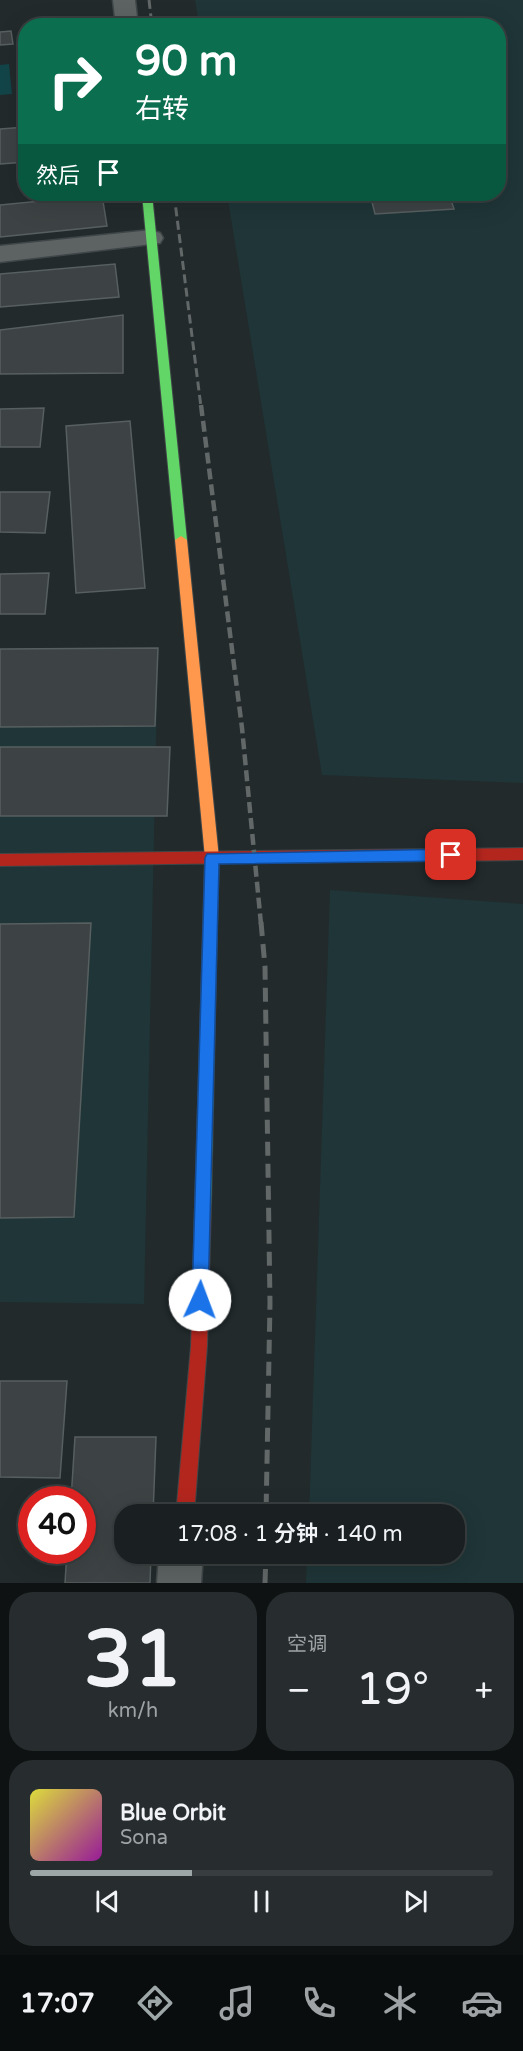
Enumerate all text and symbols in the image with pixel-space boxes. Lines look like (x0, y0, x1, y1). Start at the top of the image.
text: 90 m (135, 36, 237, 87)
icon: right (36, 42, 114, 120)
text: 右转 (135, 93, 189, 126)
icon: arrive (92, 156, 125, 189)
text: 然后 (36, 163, 80, 189)
pin (425, 829, 476, 880)
icon: arrive (434, 838, 467, 871)
position arrow (168, 1268, 232, 1332)
speed limit sign: 40 (18, 1486, 96, 1564)
text: 17:08 · 1 分钟 · 140 m (176, 1521, 403, 1547)
text: 31 (84, 1613, 182, 1707)
text: 空调 (287, 1633, 327, 1657)
text: 19° (356, 1663, 429, 1717)
text: − (287, 1671, 311, 1710)
text: + (474, 1671, 493, 1710)
text: km/h (108, 1699, 158, 1723)
text: Blue Orbit (120, 1800, 226, 1826)
text: Sona (120, 1826, 168, 1850)
icon: previous (91, 1885, 124, 1918)
icon: pause (245, 1885, 278, 1918)
icon: next (399, 1885, 432, 1918)
icon: directions (134, 1982, 176, 2024)
icon: music (216, 1982, 258, 2024)
icon: phone (298, 1982, 340, 2024)
icon: climate (379, 1982, 421, 2024)
icon: car (461, 1982, 503, 2024)
text: 17:07 (20, 1987, 95, 2020)

